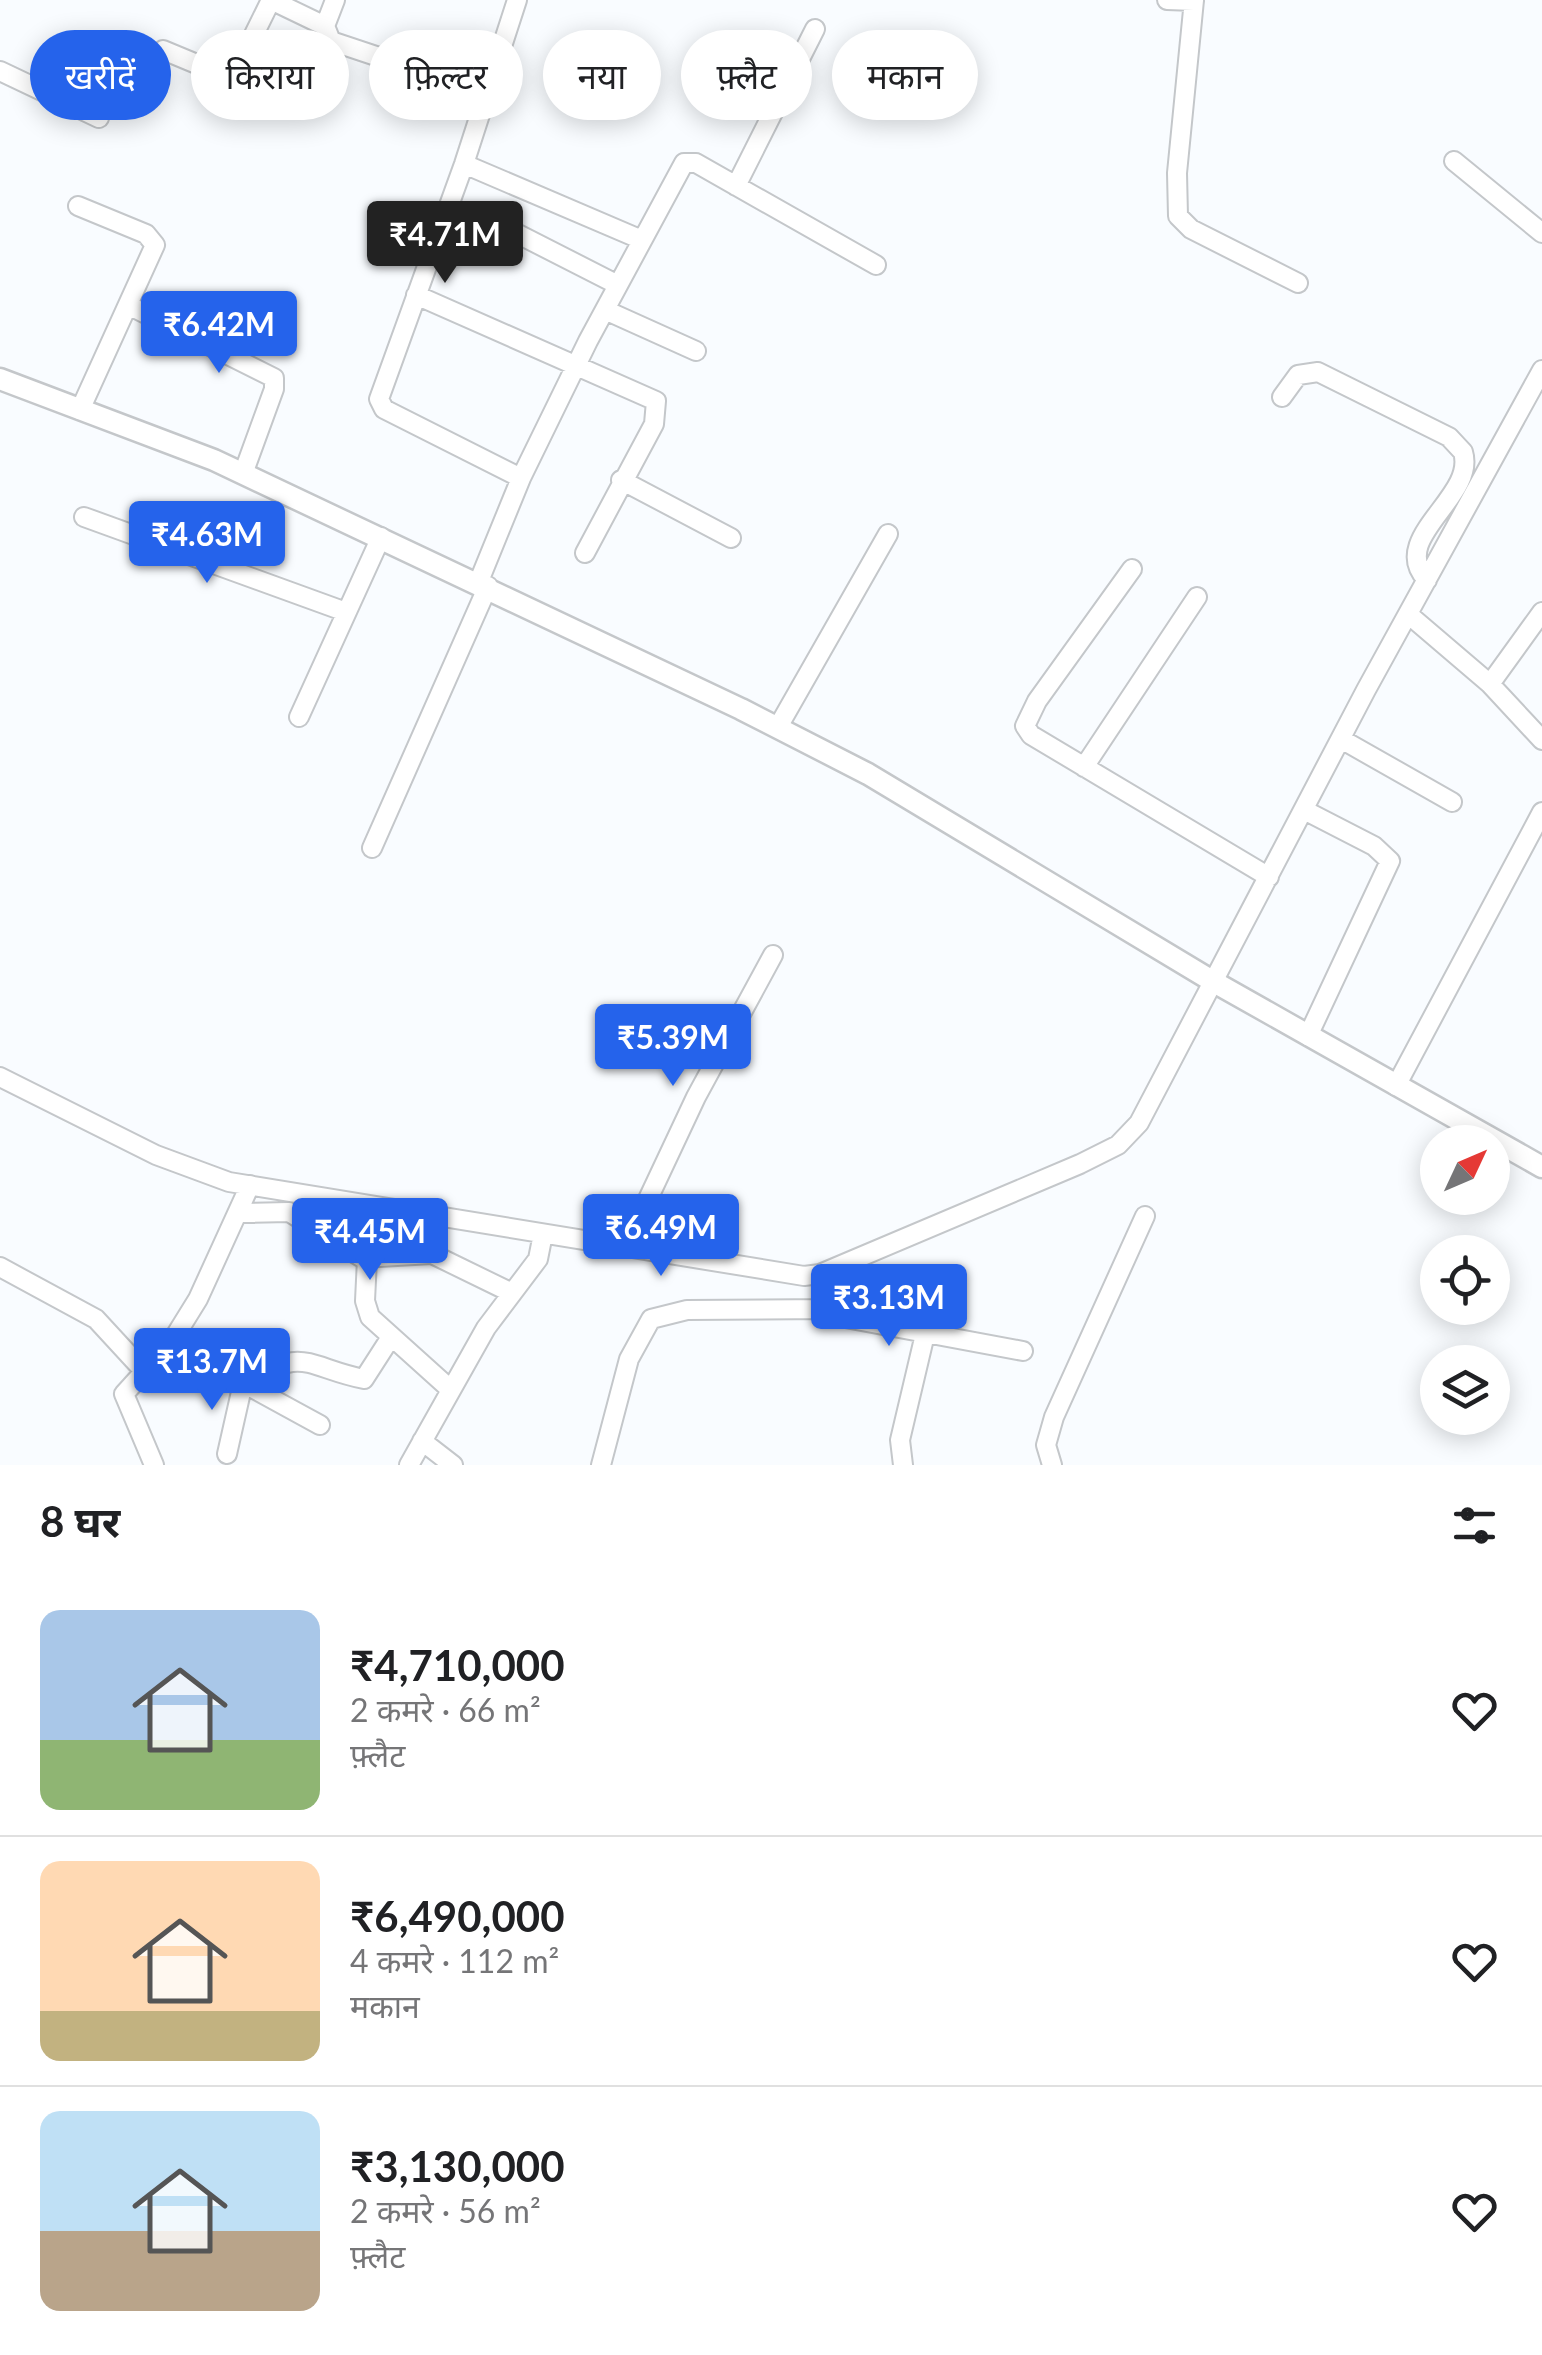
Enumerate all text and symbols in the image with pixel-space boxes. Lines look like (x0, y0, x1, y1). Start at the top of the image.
chip: खरीदें (30, 30, 171, 120)
chip: किराया (191, 30, 349, 120)
chip: फ़िल्टर (369, 30, 523, 120)
chip: नया (543, 30, 661, 120)
chip: फ़्लैट (681, 30, 812, 120)
chip: मकान (832, 30, 978, 120)
pin: ₹4.71M (364, 201, 526, 286)
text: ₹4.71M (389, 214, 501, 253)
pin: ₹6.42M (138, 291, 300, 376)
text: ₹6.42M (163, 304, 275, 343)
pin: ₹4.63M (126, 501, 288, 586)
text: ₹4.63M (151, 514, 263, 553)
pin: ₹5.39M (592, 1004, 754, 1089)
text: ₹5.39M (617, 1017, 729, 1056)
north arrow (1420, 1125, 1510, 1215)
map controls (1420, 1125, 1510, 1435)
pin: ₹6.49M (580, 1194, 742, 1279)
pin: ₹4.45M (289, 1198, 451, 1283)
text: ₹6.49M (605, 1207, 717, 1246)
text: ₹4.45M (314, 1211, 426, 1250)
button: locate (1420, 1235, 1510, 1325)
pin: ₹3.13M (808, 1264, 970, 1349)
text: ₹3.13M (833, 1277, 945, 1316)
pin: ₹13.7M (131, 1328, 293, 1413)
text: ₹13.7M (156, 1341, 268, 1380)
button: layers (1420, 1345, 1510, 1435)
text: 8 घर (40, 1496, 120, 1546)
icon: filters (1447, 1498, 1502, 1553)
text: ₹4,710,000 (350, 1640, 565, 1690)
icon: home (120, 1650, 240, 1770)
icon: heart (1447, 1683, 1502, 1738)
text: 2 कमरे · 66 m² (350, 1690, 541, 1729)
text: फ़्लैट (350, 1735, 405, 1774)
text: ₹6,490,000 (350, 1891, 565, 1941)
icon: home (120, 1901, 240, 2021)
icon: heart (1447, 1934, 1502, 1989)
text: 4 कमरे · 112 m² (350, 1941, 559, 1980)
text: मकान (350, 1986, 420, 2025)
text: ₹3,130,000 (350, 2141, 565, 2191)
icon: home (120, 2151, 240, 2271)
icon: heart (1447, 2184, 1502, 2239)
text: 2 कमरे · 56 m² (350, 2191, 541, 2230)
text: फ़्लैट (350, 2236, 405, 2275)

